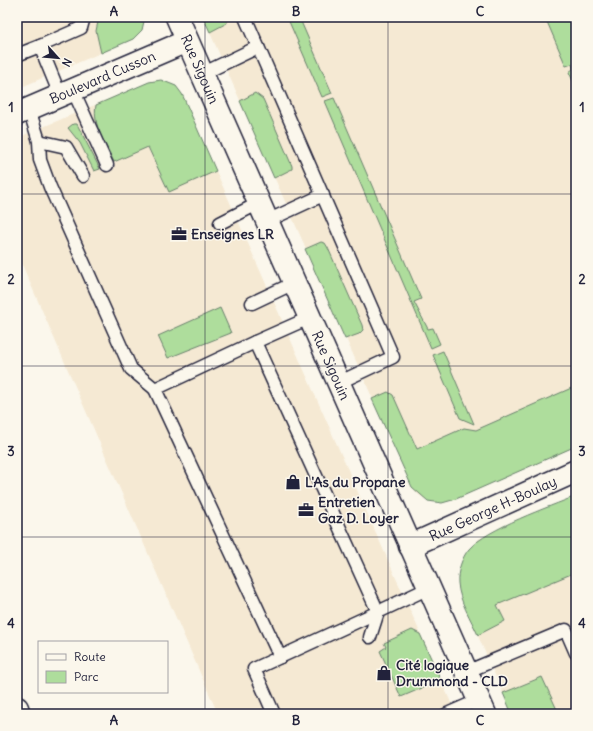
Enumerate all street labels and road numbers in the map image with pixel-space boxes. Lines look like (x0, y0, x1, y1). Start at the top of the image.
street label: Rue Sigouin (177, 32, 223, 107)
street label: Boulevard Cusson (47, 47, 158, 108)
street label: Rue Sigouin (308, 328, 354, 403)
street label: Rue George H-Boulay (426, 472, 559, 545)

